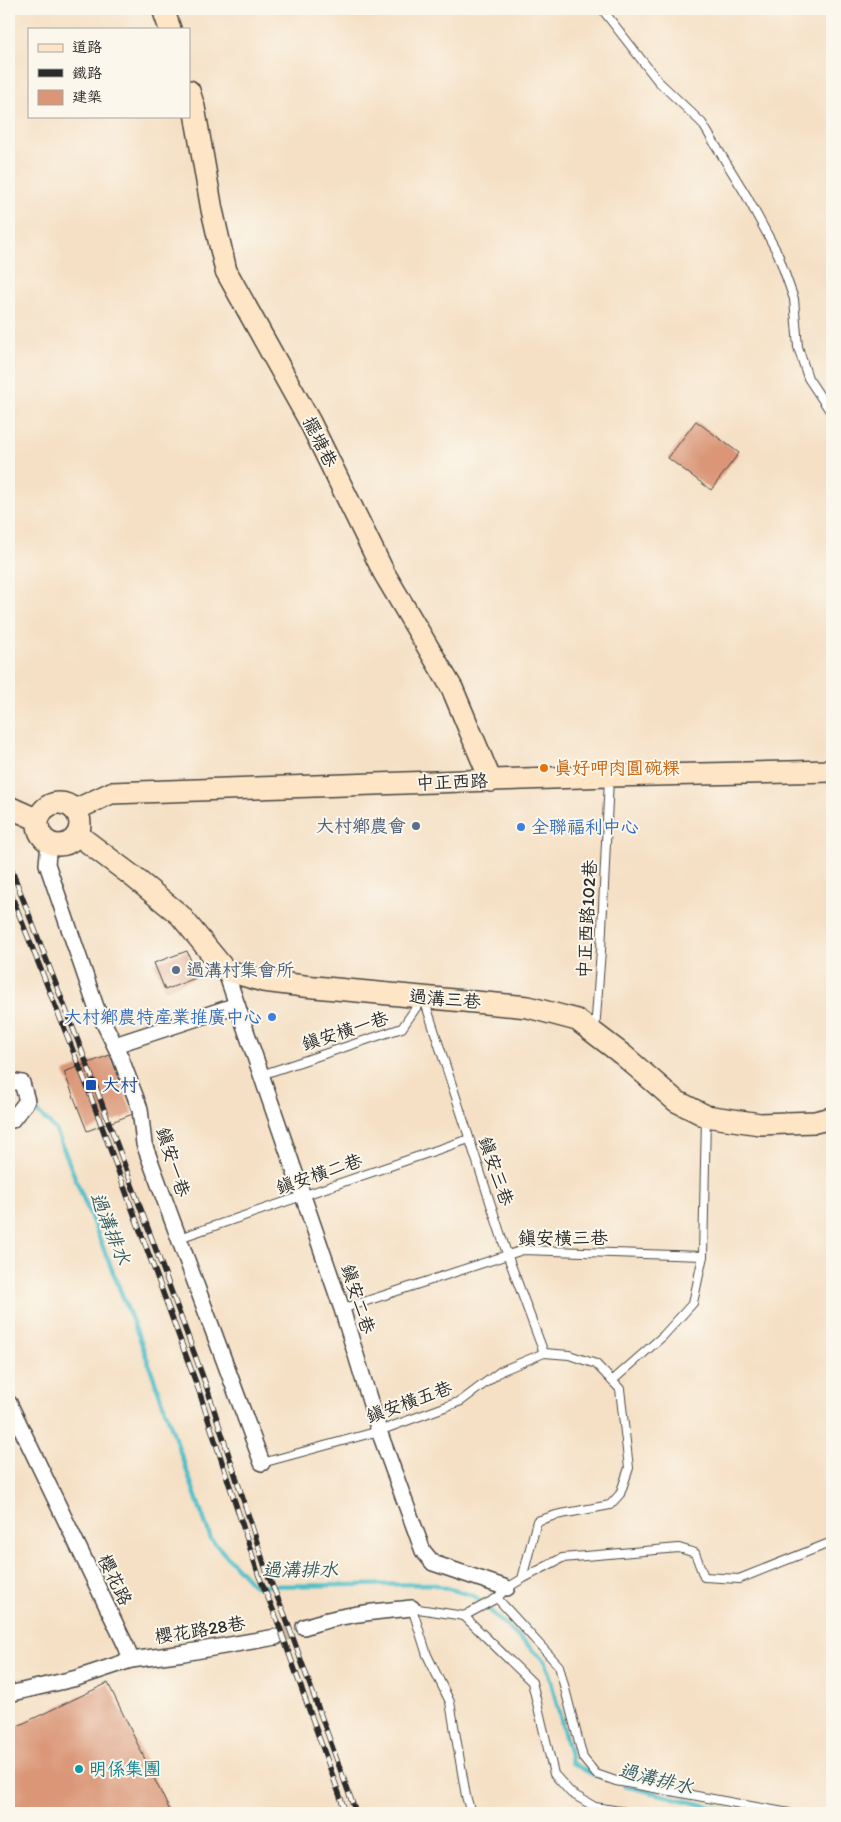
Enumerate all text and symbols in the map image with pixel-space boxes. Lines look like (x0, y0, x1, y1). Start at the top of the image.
legend (28, 28, 190, 118)
text: 道路 (72, 38, 102, 56)
text: 鐵路 (72, 64, 102, 82)
text: 建築 (72, 88, 102, 106)
street label: 擺塘巷 (298, 413, 342, 471)
place label: 真好呷肉圓碗粿 (554, 757, 680, 779)
marker: 真好呷肉圓碗粿 (538, 762, 550, 774)
street label: 中正西路 (416, 770, 488, 794)
place label: 大村鄉農會 (316, 815, 406, 837)
place label: 全聯福利中心 (531, 816, 639, 838)
marker: 大村鄉農會 (410, 820, 422, 832)
marker: 全聯福利中心 (515, 821, 527, 833)
street label: 中正西路102巷 (573, 859, 601, 979)
place label: 過溝村集會所 (186, 959, 294, 981)
marker: 過溝村集會所 (170, 964, 182, 976)
street label: 過溝三巷 (408, 985, 482, 1013)
place label: 大村鄉農特產業推廣中心 (64, 1006, 262, 1028)
street label: 鎮安橫一巷 (299, 1007, 391, 1055)
marker: 大村鄉農特產業推廣中心 (266, 1011, 278, 1023)
place label: 大村 (102, 1074, 138, 1096)
marker: 大村 (84, 1078, 98, 1092)
street label: 鎮安一巷 (151, 1124, 195, 1200)
street label: 鎮安三巷 (474, 1133, 518, 1209)
street label: 鎮安橫二巷 (273, 1149, 365, 1199)
water label: 過溝排水 (86, 1189, 136, 1269)
street label: 鎮安橫三巷 (518, 1227, 608, 1249)
street label: 鎮安二巷 (336, 1261, 380, 1337)
street label: 鎮安橫五巷 (363, 1376, 455, 1428)
street label: 櫻花路 (93, 1551, 137, 1609)
water label: 過溝排水 (262, 1558, 339, 1581)
street label: 櫻花路28巷 (153, 1612, 247, 1648)
place label: 明係集團 (89, 1758, 161, 1780)
water label: 過溝排水 (616, 1758, 696, 1799)
marker: 明係集團 (73, 1763, 85, 1775)

